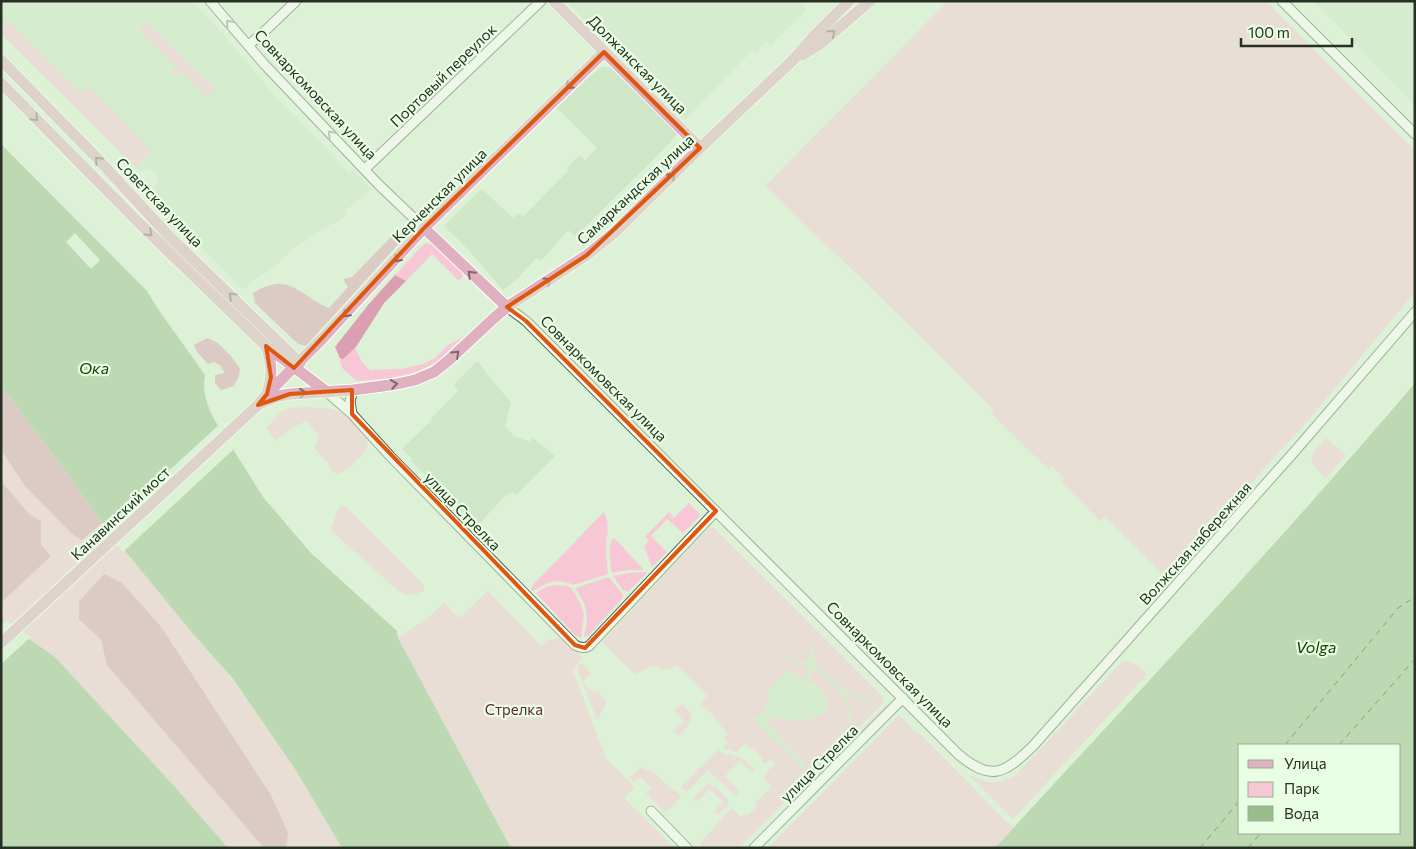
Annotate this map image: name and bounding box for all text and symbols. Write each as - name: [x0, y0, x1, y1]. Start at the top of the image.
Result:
- street label: Должанская улица: [585, 11, 691, 117]
- scale bar: [1241, 15, 1352, 47]
- one-way arrow: [227, 20, 235, 29]
- street label: Портовый переулок: [386, 20, 500, 130]
- text: 100 m: [1248, 23, 1290, 41]
- street label: Совнаркомовская улица: [251, 25, 381, 163]
- one-way arrow: [826, 31, 835, 39]
- one-way arrow: [565, 80, 574, 89]
- one-way arrow: [29, 112, 38, 121]
- street label: Самаркандская улица: [573, 130, 697, 248]
- one-way arrow: [328, 131, 337, 140]
- street label: Керченская улица: [388, 144, 490, 246]
- street label: Советская улица: [113, 154, 207, 250]
- one-way arrow: [95, 156, 104, 165]
- one-way arrow: [666, 173, 675, 182]
- one-way arrow: [144, 227, 153, 236]
- one-way arrow: [393, 253, 402, 262]
- one-way arrow: [468, 271, 477, 280]
- one-way arrow: [542, 277, 551, 287]
- one-way arrow: [229, 293, 238, 302]
- one-way arrow: [343, 309, 352, 318]
- street label: Совнаркомовская улица: [537, 311, 671, 445]
- one-way arrow: [451, 351, 460, 360]
- water label: Ока: [79, 358, 109, 377]
- one-way arrow: [391, 379, 399, 390]
- one-way arrow: [299, 388, 307, 399]
- street label: Канавинский мост: [67, 462, 173, 564]
- street label: улица Стрелка: [421, 468, 505, 554]
- street label: Волжская набережная: [1135, 478, 1255, 608]
- street label: Совнаркомовская улица: [823, 597, 957, 731]
- water label: Volga: [1296, 637, 1336, 656]
- park label: Стрелка: [485, 700, 543, 718]
- street label: улица Стрелка: [777, 721, 861, 805]
- legend: [1238, 744, 1401, 834]
- text: Улица: [1284, 754, 1326, 772]
- text: Парк: [1284, 779, 1320, 797]
- text: Вода: [1284, 804, 1319, 822]

